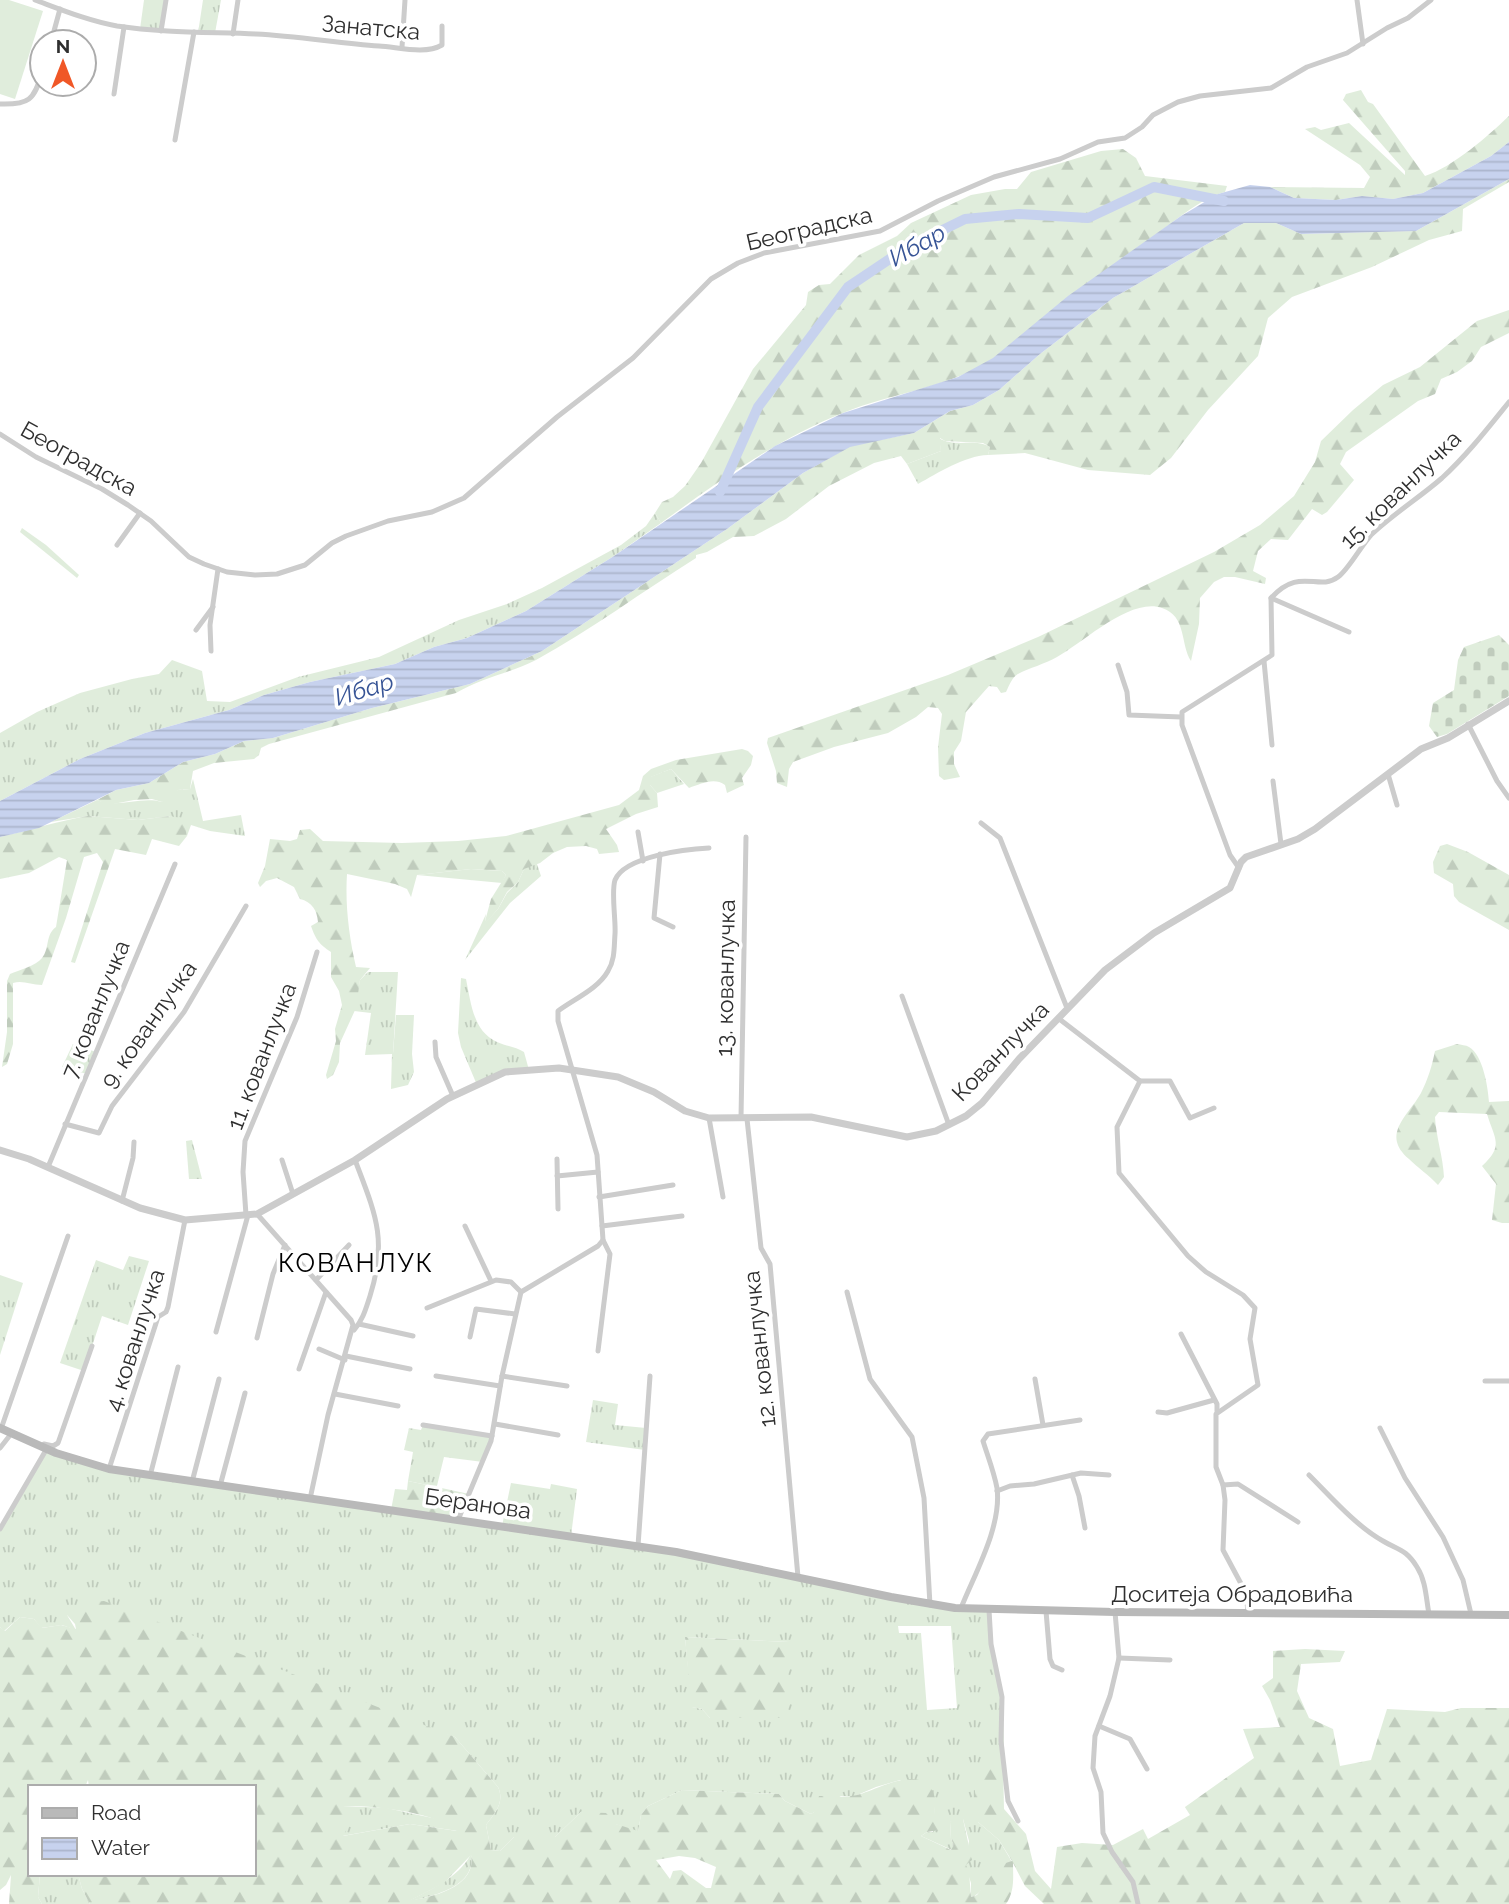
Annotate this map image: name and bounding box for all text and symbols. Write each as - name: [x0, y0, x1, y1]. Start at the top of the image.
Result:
- street label: Занатска: [321, 9, 421, 45]
- north arrow: [28, 28, 98, 98]
- text: N: [56, 35, 70, 57]
- street label: Београдска: [743, 200, 875, 256]
- water label: Ибар: [884, 218, 950, 272]
- street label: Београдска: [16, 415, 142, 501]
- street label: 15. кованлучка: [1334, 425, 1466, 553]
- water label: Ибар: [331, 666, 397, 712]
- street label: 13. кованлучка: [710, 899, 740, 1057]
- street label: 7. кованлучка: [55, 936, 135, 1082]
- street label: 9. кованлучка: [94, 955, 202, 1093]
- street label: 11. кованлучка: [221, 979, 301, 1133]
- street label: Кованлучка: [946, 996, 1054, 1106]
- district label: КОВАНЛУК: [278, 1248, 434, 1278]
- street label: 4. кованлучка: [98, 1265, 170, 1415]
- street label: 12. кованлучка: [737, 1269, 781, 1429]
- street label: Беранова: [423, 1482, 533, 1524]
- street label: Доситеја Обрадовића: [1111, 1580, 1353, 1607]
- legend: [28, 1785, 256, 1876]
- text: Road: [91, 1800, 141, 1825]
- text: Water: [91, 1835, 150, 1860]

